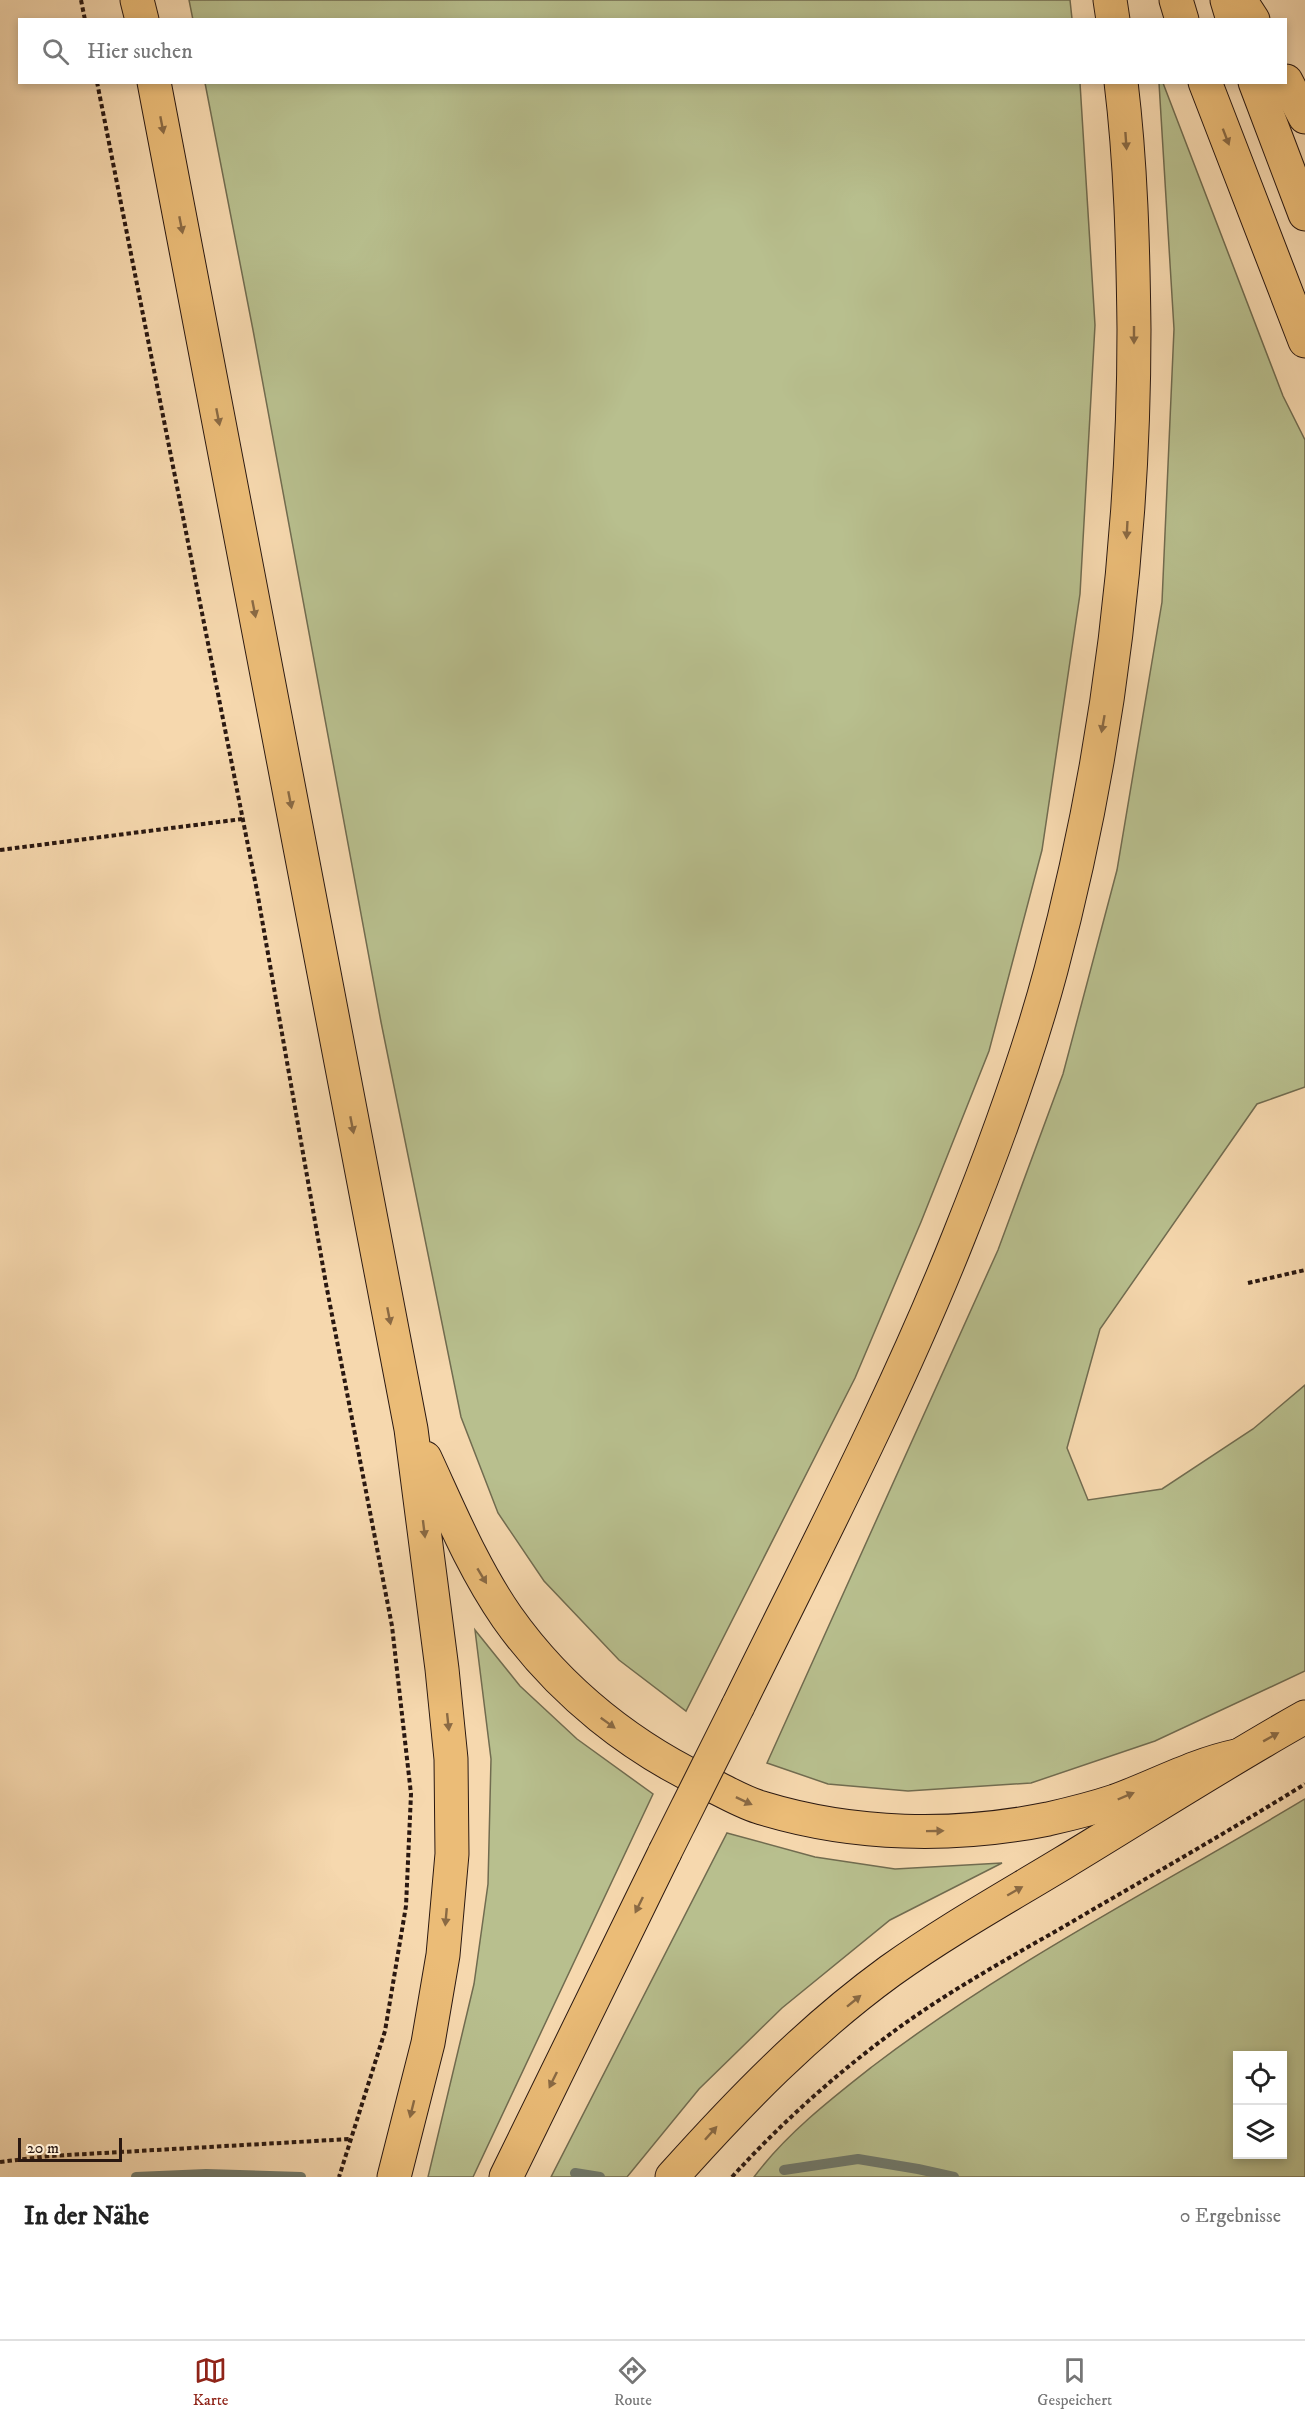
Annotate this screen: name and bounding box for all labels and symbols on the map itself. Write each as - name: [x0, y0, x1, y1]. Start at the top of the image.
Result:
- one-way arrow: [158, 116, 167, 135]
- one-way arrow: [1221, 128, 1231, 146]
- one-way arrow: [1121, 131, 1131, 150]
- one-way arrow: [177, 216, 186, 235]
- one-way arrow: [1129, 326, 1139, 345]
- one-way arrow: [214, 408, 223, 427]
- one-way arrow: [1122, 521, 1131, 540]
- one-way arrow: [250, 599, 259, 618]
- one-way arrow: [1098, 714, 1107, 733]
- one-way arrow: [286, 791, 295, 810]
- one-way arrow: [348, 1116, 357, 1135]
- one-way arrow: [385, 1307, 394, 1326]
- one-way arrow: [419, 1519, 429, 1538]
- one-way arrow: [477, 1568, 488, 1584]
- one-way arrow: [443, 1713, 453, 1732]
- one-way arrow: [600, 1717, 616, 1729]
- one-way arrow: [1263, 1731, 1279, 1742]
- one-way arrow: [1117, 1791, 1135, 1800]
- one-way arrow: [736, 1796, 753, 1805]
- one-way arrow: [926, 1826, 945, 1835]
- one-way arrow: [1007, 1886, 1023, 1897]
- one-way arrow: [634, 1896, 644, 1913]
- one-way arrow: [442, 1908, 451, 1927]
- one-way arrow: [846, 1994, 862, 2007]
- one-way arrow: [549, 2071, 558, 2088]
- one-way arrow: [407, 2099, 417, 2118]
- one-way arrow: [704, 2126, 717, 2141]
- scale bar: [18, 2135, 122, 2162]

